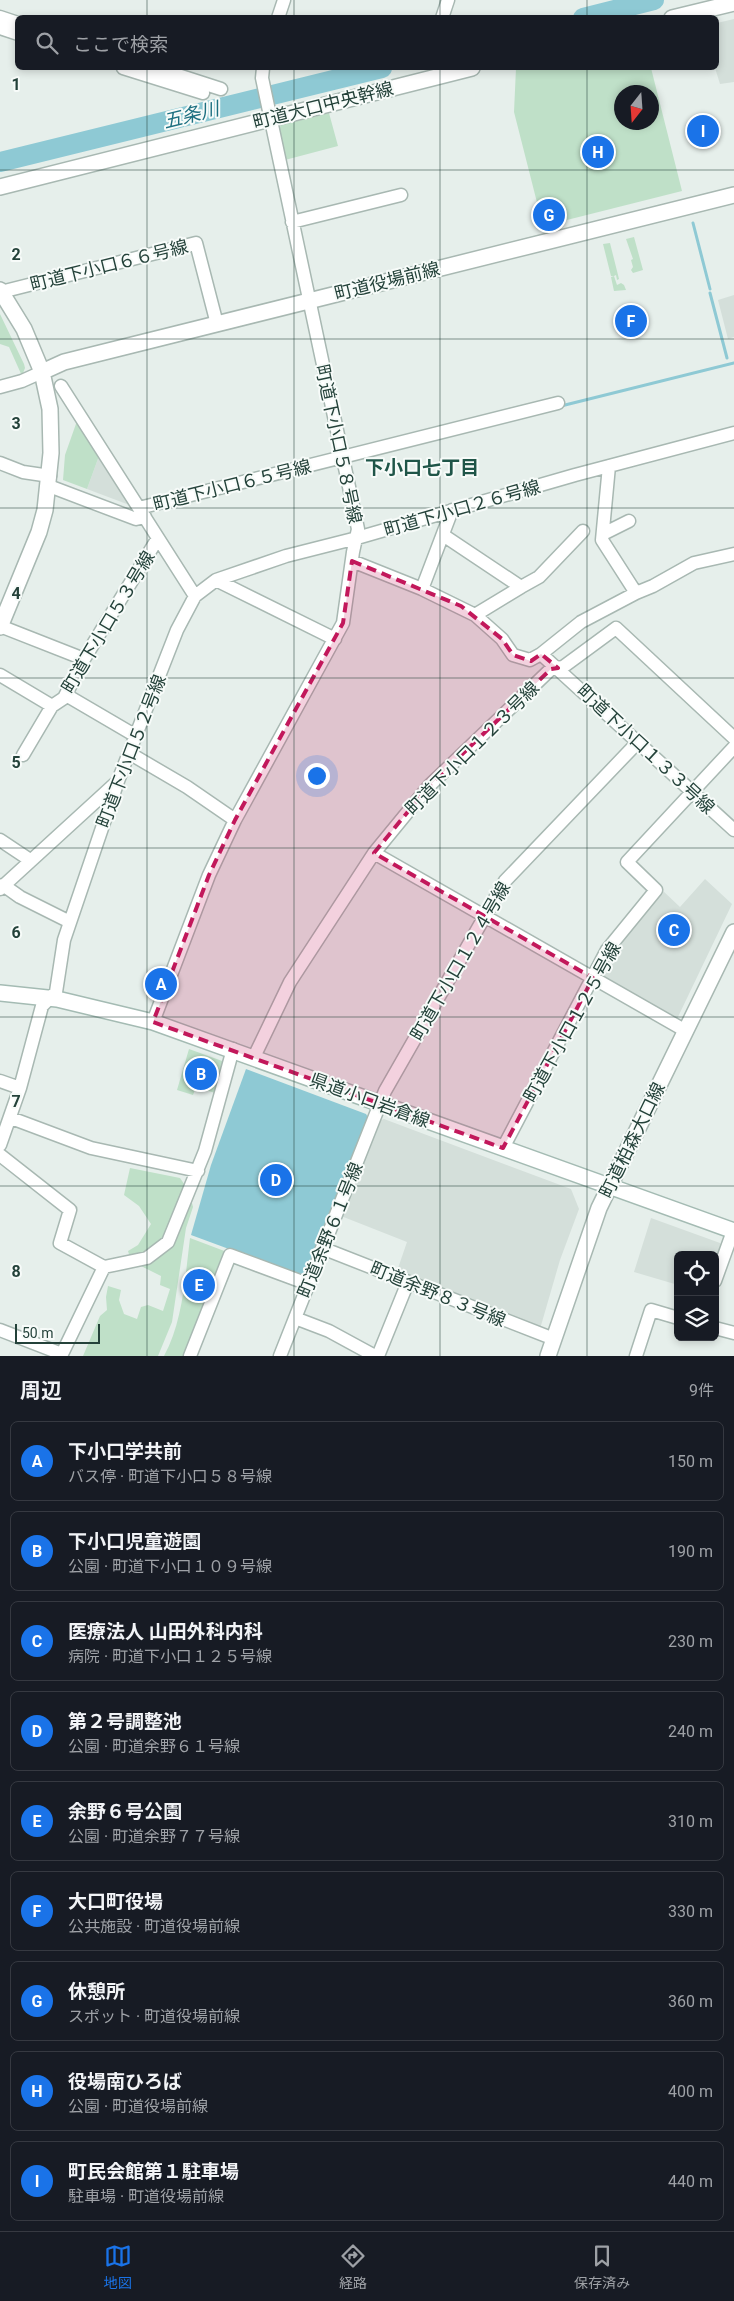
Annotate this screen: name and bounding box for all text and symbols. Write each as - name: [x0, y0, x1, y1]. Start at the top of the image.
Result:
- search box: [15, 15, 719, 70]
- icon: search: [33, 29, 61, 57]
- text: ここで検索: [73, 33, 168, 56]
- text: 1: [11, 75, 21, 94]
- street label: 町道大口中央幹線: [251, 77, 395, 133]
- north arrow: [614, 85, 659, 130]
- water label: 五条川: [161, 96, 223, 133]
- pin: I: [687, 112, 719, 150]
- pin: H: [582, 133, 614, 171]
- pin: G: [533, 196, 565, 234]
- street label: 町道下小口６６号線: [28, 235, 190, 295]
- text: 2: [11, 245, 21, 264]
- street label: 町道役場前線: [332, 258, 442, 304]
- pin: F: [615, 302, 647, 340]
- street label: 町道下小口５８号線: [312, 363, 366, 525]
- text: 3: [11, 414, 21, 433]
- street label: 町道下小口６５号線: [151, 455, 313, 515]
- district label: 下小口七丁目: [365, 456, 479, 479]
- street label: 町道下小口２６号線: [381, 476, 543, 540]
- street label: 町道下小口５３号線: [57, 547, 159, 697]
- text: 4: [11, 584, 21, 603]
- street label: 町道下小口５２号線: [92, 672, 170, 830]
- street label: 町道下小口１２３号線: [401, 677, 543, 819]
- street label: 町道下小口１３３号線: [573, 680, 719, 818]
- text: 5: [11, 753, 21, 772]
- your location: [304, 763, 330, 789]
- street label: 町道下小口１２４号線: [406, 878, 514, 1044]
- pin: C: [658, 911, 690, 949]
- text: 6: [11, 923, 21, 942]
- street label: 町道下小口１２５号線: [519, 938, 625, 1106]
- pin: A: [145, 965, 177, 1003]
- pin: B: [185, 1055, 217, 1093]
- street label: 県道小口岩倉線: [307, 1069, 433, 1131]
- street label: 町道柏森大口線: [595, 1079, 669, 1201]
- text: 7: [11, 1092, 21, 1111]
- street label: 町道余野６１号線: [293, 1159, 367, 1301]
- pin: D: [260, 1161, 292, 1199]
- map controls: [674, 1251, 719, 1341]
- button: locate: [674, 1251, 719, 1296]
- street label: 町道余野８３号線: [367, 1257, 509, 1331]
- text: 8: [11, 1262, 21, 1281]
- pin: E: [183, 1266, 215, 1304]
- button: layers: [674, 1296, 719, 1341]
- scale bar: [15, 1321, 100, 1344]
- text: 50 m: [22, 1325, 54, 1341]
- text: 周辺: [20, 1379, 62, 1403]
- text: 9件: [689, 1381, 714, 1400]
- text: 下小口学共前: [68, 1440, 182, 1463]
- text: A: [32, 1452, 42, 1471]
- text: 150 m: [668, 1452, 713, 1471]
- text: バス停 · 町道下小口５８号線: [68, 1467, 272, 1486]
- text: 下小口児童遊園: [68, 1530, 201, 1553]
- text: B: [32, 1542, 42, 1561]
- text: 190 m: [668, 1542, 713, 1561]
- text: 公園 · 町道下小口１０９号線: [68, 1557, 272, 1576]
- text: 医療法人 山田外科内科: [68, 1620, 263, 1643]
- text: C: [32, 1632, 42, 1651]
- text: 230 m: [668, 1632, 713, 1651]
- text: 病院 · 町道下小口１２５号線: [68, 1647, 272, 1666]
- text: 第２号調整池: [68, 1710, 182, 1733]
- text: D: [32, 1722, 42, 1741]
- text: 240 m: [668, 1722, 713, 1741]
- text: 公園 · 町道余野６１号線: [68, 1737, 240, 1756]
- text: 余野６号公園: [68, 1800, 182, 1823]
- text: E: [33, 1812, 42, 1831]
- text: 310 m: [668, 1812, 713, 1831]
- text: 公園 · 町道余野７７号線: [68, 1827, 240, 1846]
- text: 大口町役場: [68, 1890, 163, 1913]
- text: F: [33, 1902, 41, 1921]
- text: 330 m: [668, 1902, 713, 1921]
- text: 公共施設 · 町道役場前線: [68, 1917, 240, 1936]
- text: 休憩所: [68, 1980, 125, 2003]
- text: G: [32, 1992, 42, 2011]
- text: 360 m: [668, 1992, 713, 2011]
- text: スポット · 町道役場前線: [68, 2007, 240, 2026]
- text: 役場南ひろば: [68, 2070, 182, 2093]
- text: H: [31, 2082, 43, 2101]
- text: 400 m: [668, 2082, 713, 2101]
- text: 公園 · 町道役場前線: [68, 2097, 208, 2116]
- text: 町民会館第１駐車場: [68, 2160, 239, 2183]
- text: I: [35, 2172, 39, 2191]
- text: 440 m: [668, 2172, 713, 2191]
- text: 駐車場 · 町道役場前線: [68, 2187, 224, 2206]
- tab: 地図: [104, 2242, 132, 2292]
- tab: 経路: [339, 2242, 367, 2292]
- tab: 保存済み: [574, 2242, 630, 2292]

